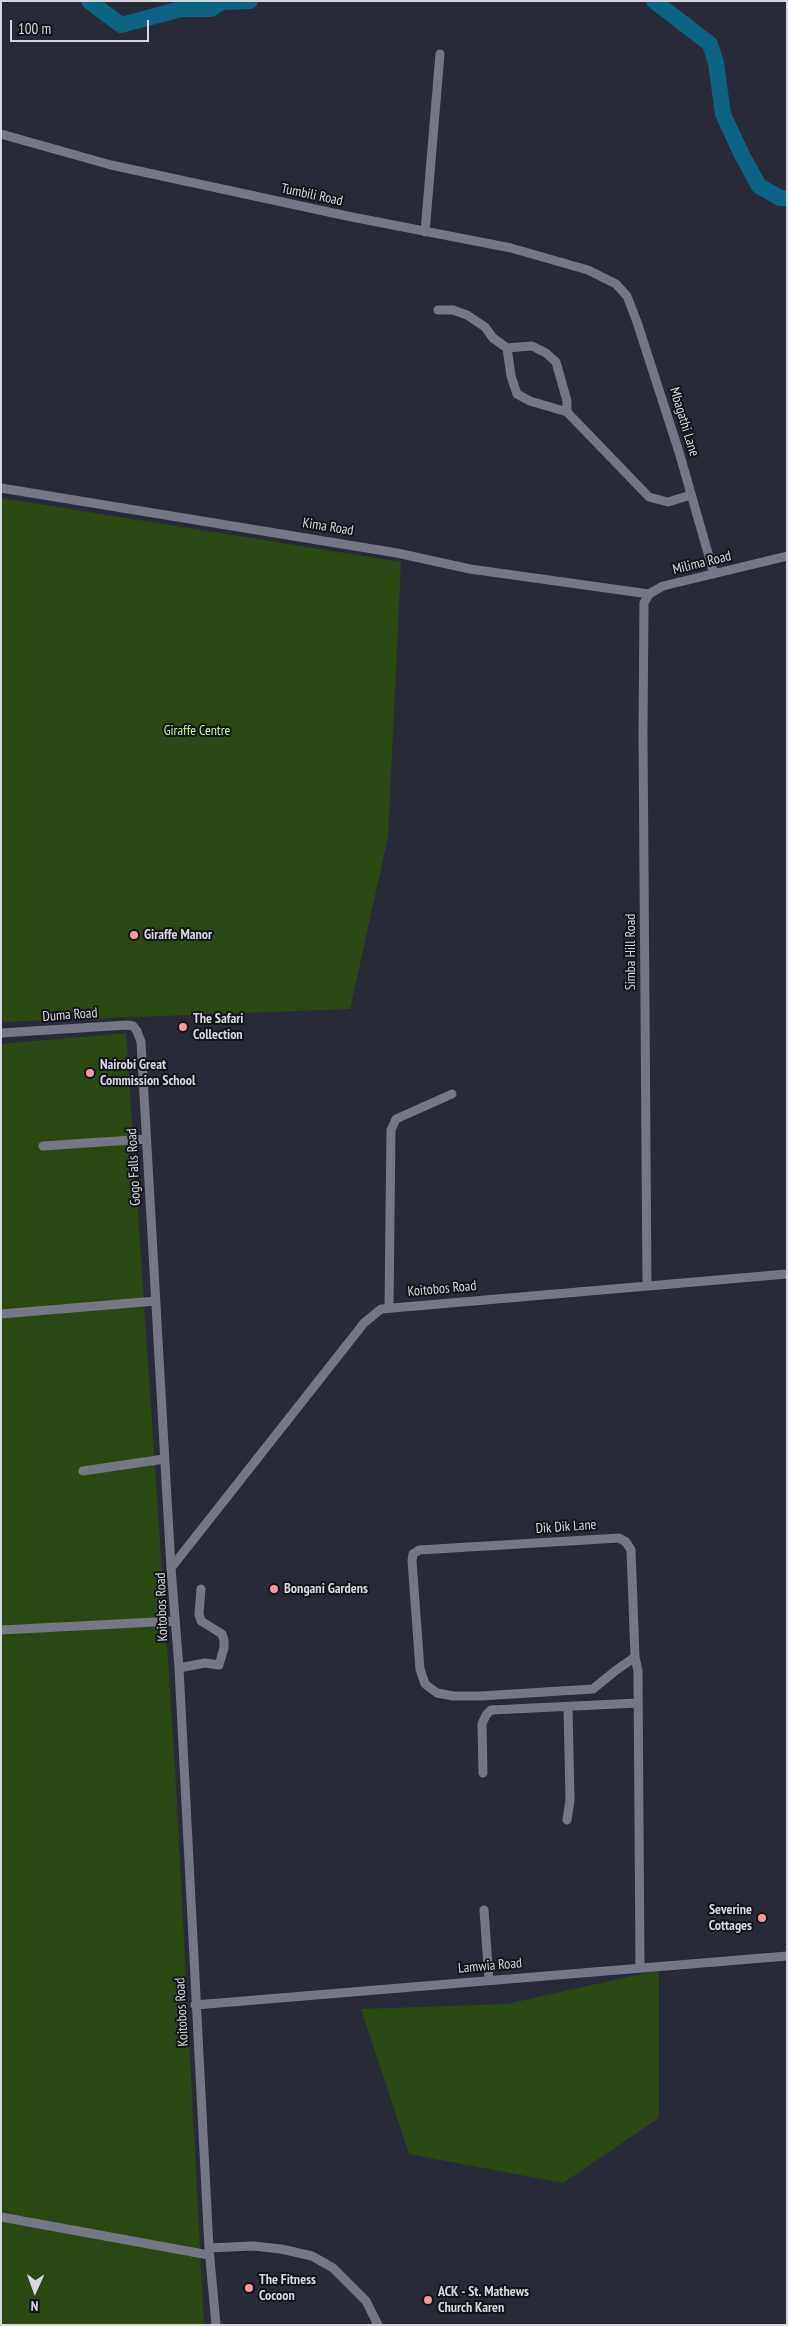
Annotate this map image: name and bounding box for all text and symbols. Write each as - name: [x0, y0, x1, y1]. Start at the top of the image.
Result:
- scale bar: [12, 10, 151, 42]
- text: 100 m: [18, 19, 51, 38]
- street label: Tumbili Road: [280, 180, 344, 210]
- street label: Mbagathi Lane: [666, 385, 702, 459]
- street label: Kima Road: [301, 515, 355, 539]
- street label: Milima Road: [671, 548, 733, 578]
- park label: Giraffe Centre: [164, 723, 230, 739]
- street label: Simba Hill Road: [623, 914, 639, 990]
- place label: Giraffe Manor: [144, 927, 212, 943]
- marker: Giraffe Manor: [128, 929, 140, 941]
- street label: Duma Road: [42, 1005, 98, 1025]
- place label: The Safari Collection: [193, 1011, 243, 1044]
- marker: The Safari Collection: [177, 1021, 189, 1033]
- place label: Nairobi Great Commission School: [100, 1057, 195, 1090]
- marker: Nairobi Great Commission School: [84, 1067, 96, 1079]
- street label: Gogo Falls Road: [124, 1128, 144, 1206]
- street label: Koitobos Road: [407, 1278, 477, 1300]
- street label: Dik Dik Lane: [535, 1517, 597, 1537]
- street label: Koitobos Road: [152, 1572, 172, 1642]
- place label: Bongani Gardens: [284, 1581, 368, 1597]
- marker: Bongani Gardens: [268, 1583, 280, 1595]
- place label: Severine Cottages: [709, 1902, 752, 1934]
- marker: Severine Cottages: [756, 1912, 768, 1924]
- street label: Lamwia Road: [457, 1955, 523, 1977]
- street label: Koitobos Road: [172, 1977, 192, 2047]
- north arrow: [10, 2266, 60, 2316]
- place label: The Fitness Cocoon: [259, 2272, 316, 2304]
- marker: The Fitness Cocoon: [243, 2282, 255, 2294]
- place label: ACK - St. Mathews Church Karen: [438, 2284, 529, 2316]
- marker: ACK - St. Mathews Church Karen: [422, 2294, 434, 2306]
- text: N: [30, 2297, 39, 2315]

